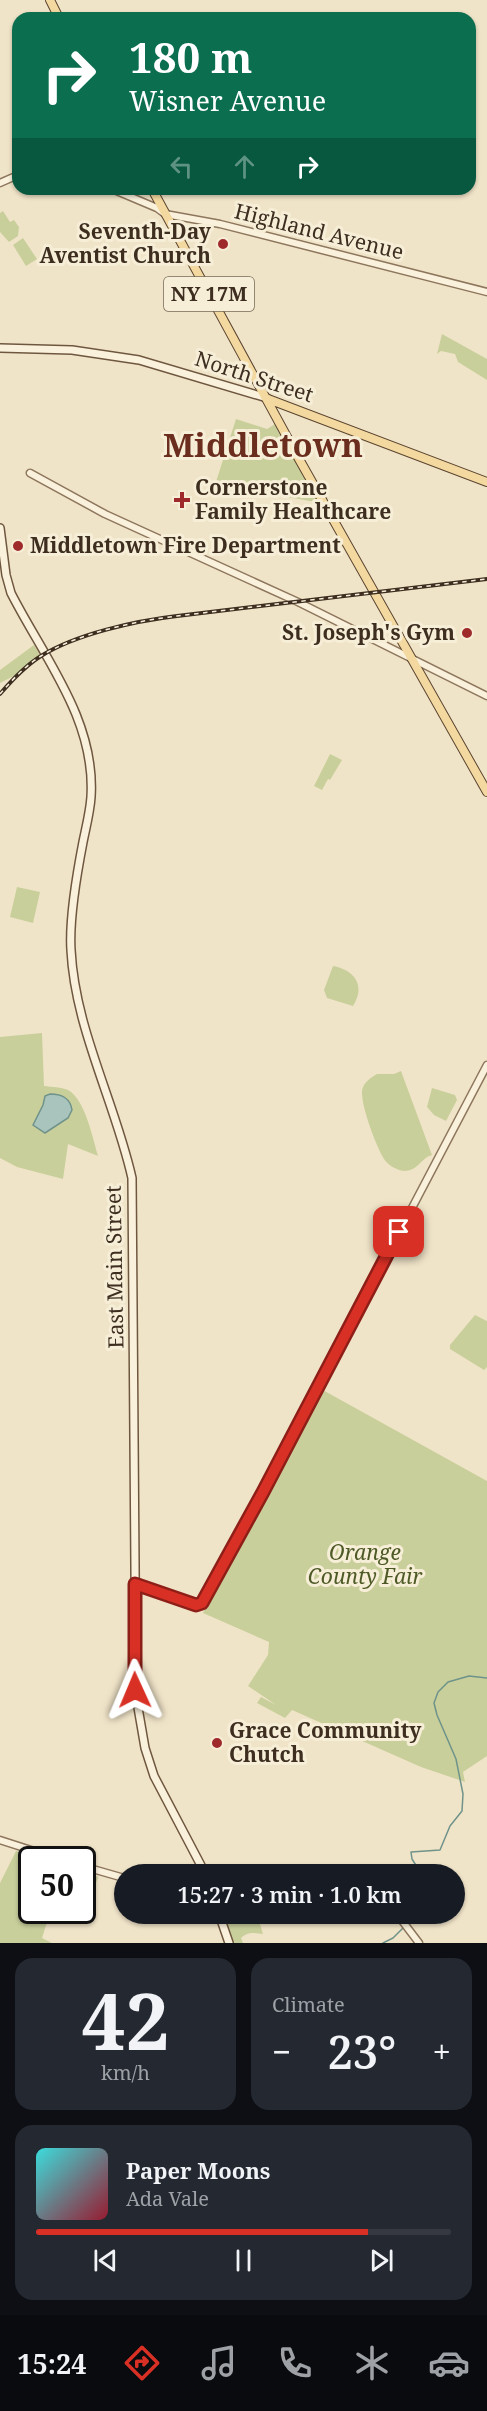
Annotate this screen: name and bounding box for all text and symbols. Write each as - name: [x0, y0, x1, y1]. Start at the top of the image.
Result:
- text: 180 m: [129, 28, 253, 85]
- icon: right: [30, 36, 108, 114]
- text: Wisner Avenue: [129, 82, 326, 119]
- icon: left: [165, 150, 198, 183]
- icon: ahead: [228, 150, 261, 183]
- icon: right: [291, 150, 324, 183]
- street label: Highland Avenue: [232, 196, 407, 266]
- place label: Seventh-Day Aventist Church: [40, 217, 212, 269]
- marker: Seventh-Day Aventist Church: [216, 237, 230, 251]
- road number: NY 17M: [164, 277, 254, 311]
- street label: North Street: [192, 344, 317, 408]
- district label: Middletown: [163, 422, 363, 467]
- place label: Cornerstone Family Healthcare: [195, 473, 391, 525]
- marker: Cornerstone Family Healthcare: [173, 491, 191, 509]
- place label: Middletown Fire Department: [30, 531, 341, 559]
- marker: Middletown Fire Department: [11, 539, 25, 553]
- place label: St. Joseph's Gym: [282, 618, 455, 646]
- marker: St. Joseph's Gym: [460, 626, 474, 640]
- street label: East Main Street: [99, 1185, 129, 1349]
- pin: [373, 1206, 424, 1257]
- icon: arrive: [382, 1215, 415, 1248]
- park label: Orange County Fair: [308, 1538, 422, 1590]
- position arrow: [103, 1658, 167, 1722]
- place label: Grace Community Chutch: [229, 1716, 422, 1768]
- marker: Grace Community Chutch: [210, 1736, 224, 1750]
- speed limit sign: 50: [18, 1846, 96, 1924]
- text: 15:27 · 3 min · 1.0 km: [177, 1879, 402, 1909]
- text: 42: [81, 1967, 170, 2073]
- text: Climate: [272, 1991, 345, 2018]
- text: 23°: [327, 2021, 396, 2082]
- text: −: [272, 2029, 291, 2074]
- text: +: [433, 2029, 451, 2074]
- text: km/h: [101, 2059, 150, 2086]
- text: Paper Moons: [126, 2155, 270, 2185]
- text: Ada Vale: [126, 2185, 209, 2212]
- icon: previous: [89, 2244, 122, 2277]
- icon: pause: [227, 2244, 260, 2277]
- icon: next: [365, 2244, 398, 2277]
- icon: directions: [121, 2342, 163, 2384]
- icon: music: [198, 2342, 240, 2384]
- icon: phone: [274, 2342, 316, 2384]
- icon: climate: [351, 2342, 393, 2384]
- icon: car: [428, 2342, 470, 2384]
- text: 15:24: [17, 2345, 87, 2382]

